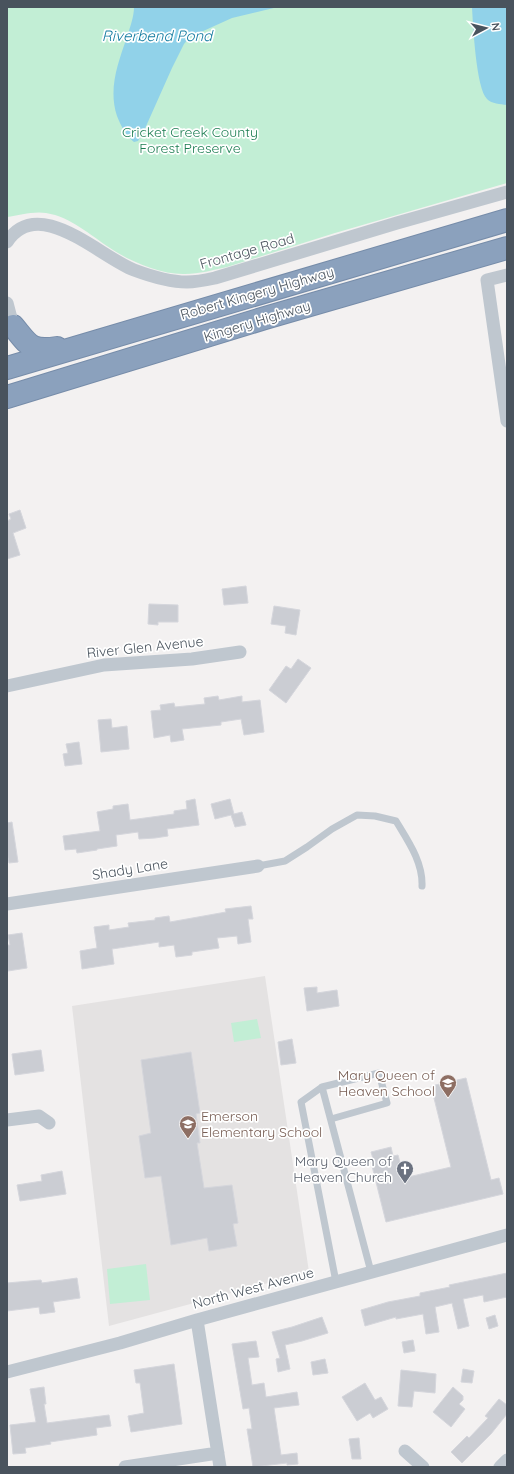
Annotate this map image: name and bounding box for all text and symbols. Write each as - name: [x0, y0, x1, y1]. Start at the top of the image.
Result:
- north arrow: [466, 8, 506, 48]
- text: N: [488, 22, 503, 32]
- water label: Riverbend Pond: [102, 26, 214, 45]
- park label: Cricket Creek County Forest Preserve: [122, 123, 258, 157]
- street label: Frontage Road: [198, 229, 296, 273]
- street label: Robert Kingery Highway: [178, 263, 336, 323]
- street label: Kingery Highway: [202, 297, 312, 345]
- street label: River Glen Avenue: [86, 632, 204, 662]
- street label: Shady Lane: [91, 854, 169, 884]
- place label: Mary Queen of Heaven School: [338, 1066, 435, 1100]
- school or university icon: Mary Queen of Heaven School: [438, 1073, 458, 1098]
- place label: Emerson Elementary School: [201, 1107, 322, 1141]
- school or university icon: Emerson Elementary School: [178, 1114, 198, 1139]
- place label: Mary Queen of Heaven Church: [293, 1152, 392, 1186]
- church icon: Mary Queen of Heaven Church: [395, 1159, 415, 1184]
- street label: North West Avenue: [190, 1263, 316, 1313]

